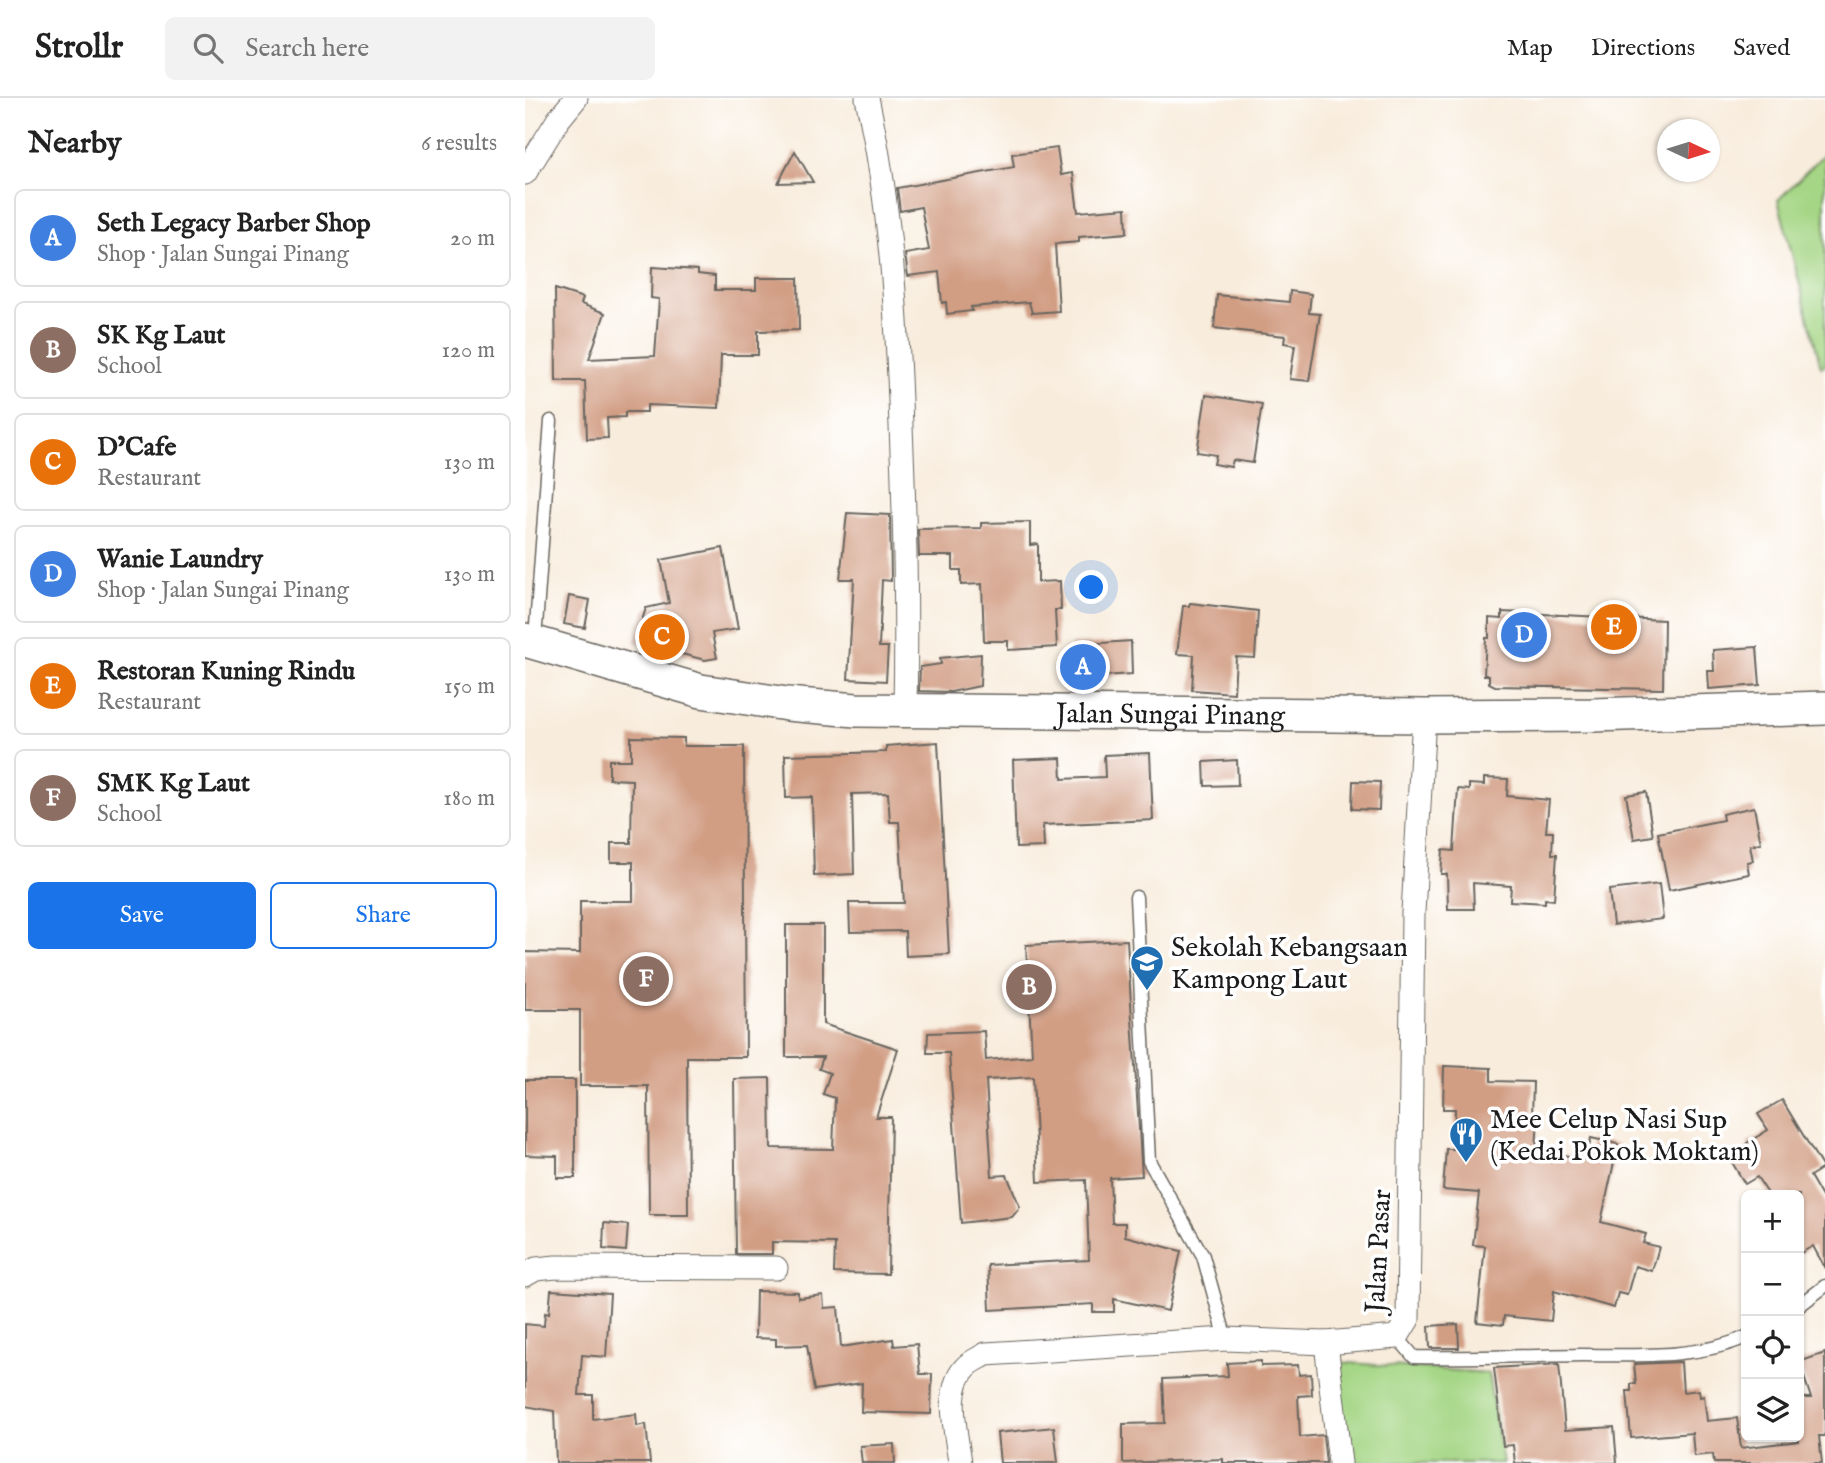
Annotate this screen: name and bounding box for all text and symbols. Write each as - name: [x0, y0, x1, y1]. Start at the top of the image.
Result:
- search box: [165, 17, 655, 80]
- text: Strollr: [35, 27, 123, 69]
- icon: search: [189, 29, 227, 67]
- text: Search here: [245, 32, 369, 65]
- text: Map: [1507, 33, 1553, 64]
- text: Directions: [1591, 33, 1695, 64]
- text: Saved: [1733, 33, 1790, 64]
- north arrow: [1657, 119, 1720, 182]
- text: Nearby: [28, 125, 121, 163]
- text: 6 results: [421, 129, 497, 158]
- text: Seth Legacy Barber Shop: [97, 207, 371, 240]
- text: A: [45, 224, 61, 253]
- text: 20 m: [450, 224, 495, 253]
- text: Shop · Jalan Sungai Pinang: [97, 240, 349, 269]
- text: SK Kg Laut: [97, 319, 226, 352]
- text: B: [45, 336, 61, 365]
- text: 120 m: [442, 336, 495, 365]
- text: School: [97, 352, 162, 381]
- text: D’Cafe: [97, 431, 176, 464]
- text: C: [45, 448, 61, 477]
- text: 130 m: [444, 448, 495, 477]
- text: Restaurant: [97, 464, 201, 493]
- text: Wanie Laundry: [97, 543, 263, 576]
- text: D: [44, 560, 62, 589]
- text: 130 m: [444, 560, 495, 589]
- your location: [1074, 570, 1108, 604]
- text: Shop · Jalan Sungai Pinang: [97, 576, 349, 605]
- pin: E: [1591, 601, 1637, 653]
- pin: D: [1501, 609, 1547, 661]
- pin: C: [639, 611, 685, 663]
- pin: A: [1060, 641, 1106, 693]
- text: Restoran Kuning Rindu: [97, 655, 355, 688]
- text: E: [45, 672, 61, 701]
- text: 150 m: [444, 672, 495, 701]
- text: Restaurant: [97, 688, 201, 717]
- street label: Jalan Sungai Pinang: [1053, 697, 1286, 735]
- text: SMK Kg Laut: [97, 767, 250, 800]
- text: F: [46, 784, 60, 813]
- text: 180 m: [443, 784, 495, 813]
- text: School: [97, 800, 162, 829]
- button: Save: [28, 882, 256, 949]
- button: Share: [270, 882, 497, 949]
- place label: Sekolah Kebangsaan Kampong Laut: [1171, 931, 1408, 998]
- school or university icon: Sekolah Kebangsaan Kampong Laut: [1128, 943, 1166, 992]
- pin: F: [623, 953, 669, 1005]
- pin: B: [1006, 961, 1052, 1013]
- place label: Mee Celup Nasi Sup (Kedai Pokok Moktam): [1490, 1103, 1759, 1170]
- restaurant icon: Mee Celup Nasi Sup (Kedai Pokok Moktam): [1447, 1115, 1485, 1164]
- street label: Jalan Pasar: [1359, 1188, 1400, 1317]
- map controls: [1741, 1190, 1804, 1442]
- button: +: [1741, 1190, 1804, 1253]
- button: −: [1741, 1253, 1804, 1316]
- button: locate: [1741, 1316, 1804, 1379]
- button: layers: [1741, 1379, 1804, 1442]

